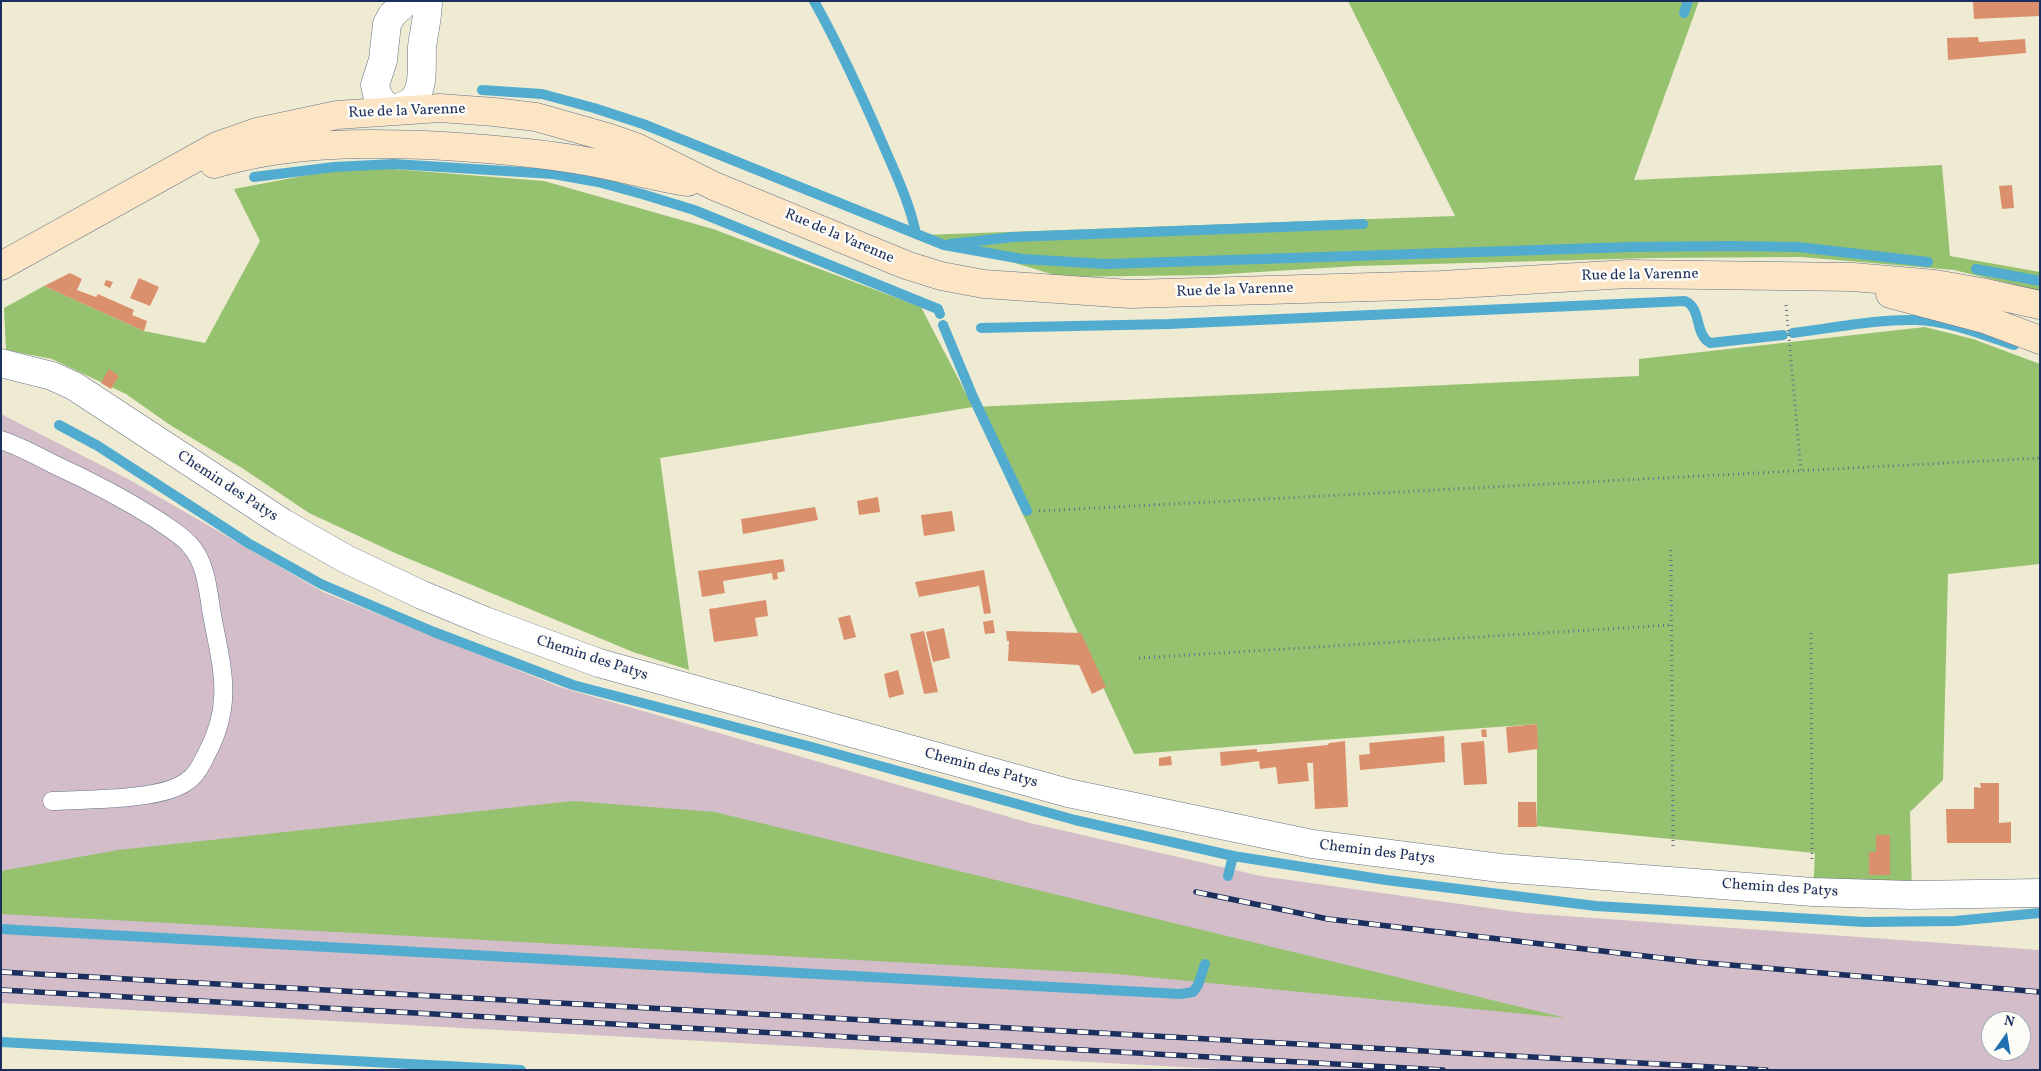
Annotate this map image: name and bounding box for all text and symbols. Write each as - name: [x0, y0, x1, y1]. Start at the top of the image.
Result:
- street label: Rue de la Varenne: [348, 101, 466, 123]
- street label: Rue de la Varenne: [782, 206, 896, 268]
- street label: Rue de la Varenne: [1581, 266, 1699, 286]
- street label: Rue de la Varenne: [1176, 280, 1294, 302]
- street label: Chemin des Patys: [173, 448, 281, 526]
- street label: Chemin des Patys: [534, 632, 650, 686]
- street label: Chemin des Patys: [922, 745, 1040, 793]
- street label: Chemin des Patys: [1318, 837, 1436, 869]
- street label: Chemin des Patys: [1721, 876, 1839, 902]
- north arrow: [1981, 1011, 2031, 1061]
- text: N: [2002, 1011, 2016, 1032]

